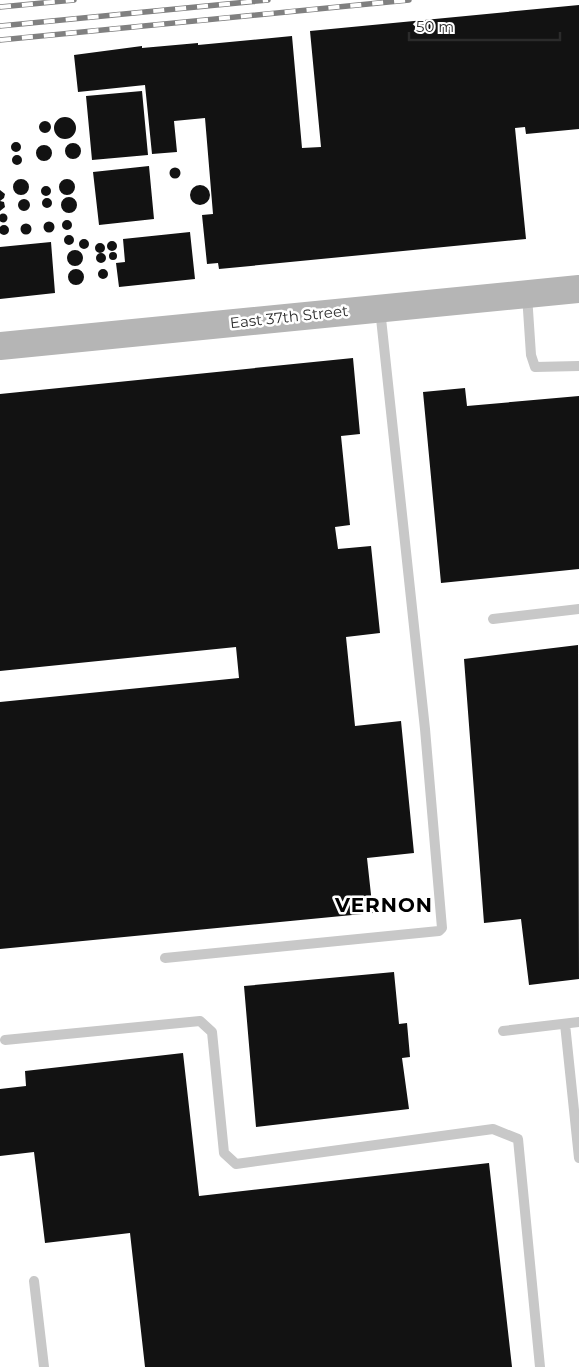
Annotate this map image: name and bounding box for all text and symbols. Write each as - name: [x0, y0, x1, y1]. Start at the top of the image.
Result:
- scale bar: [409, 10, 560, 42]
- text: 50 m: [416, 17, 454, 36]
- street label: East 37th Street: [229, 301, 349, 332]
- district label: VERNON: [334, 893, 433, 917]

